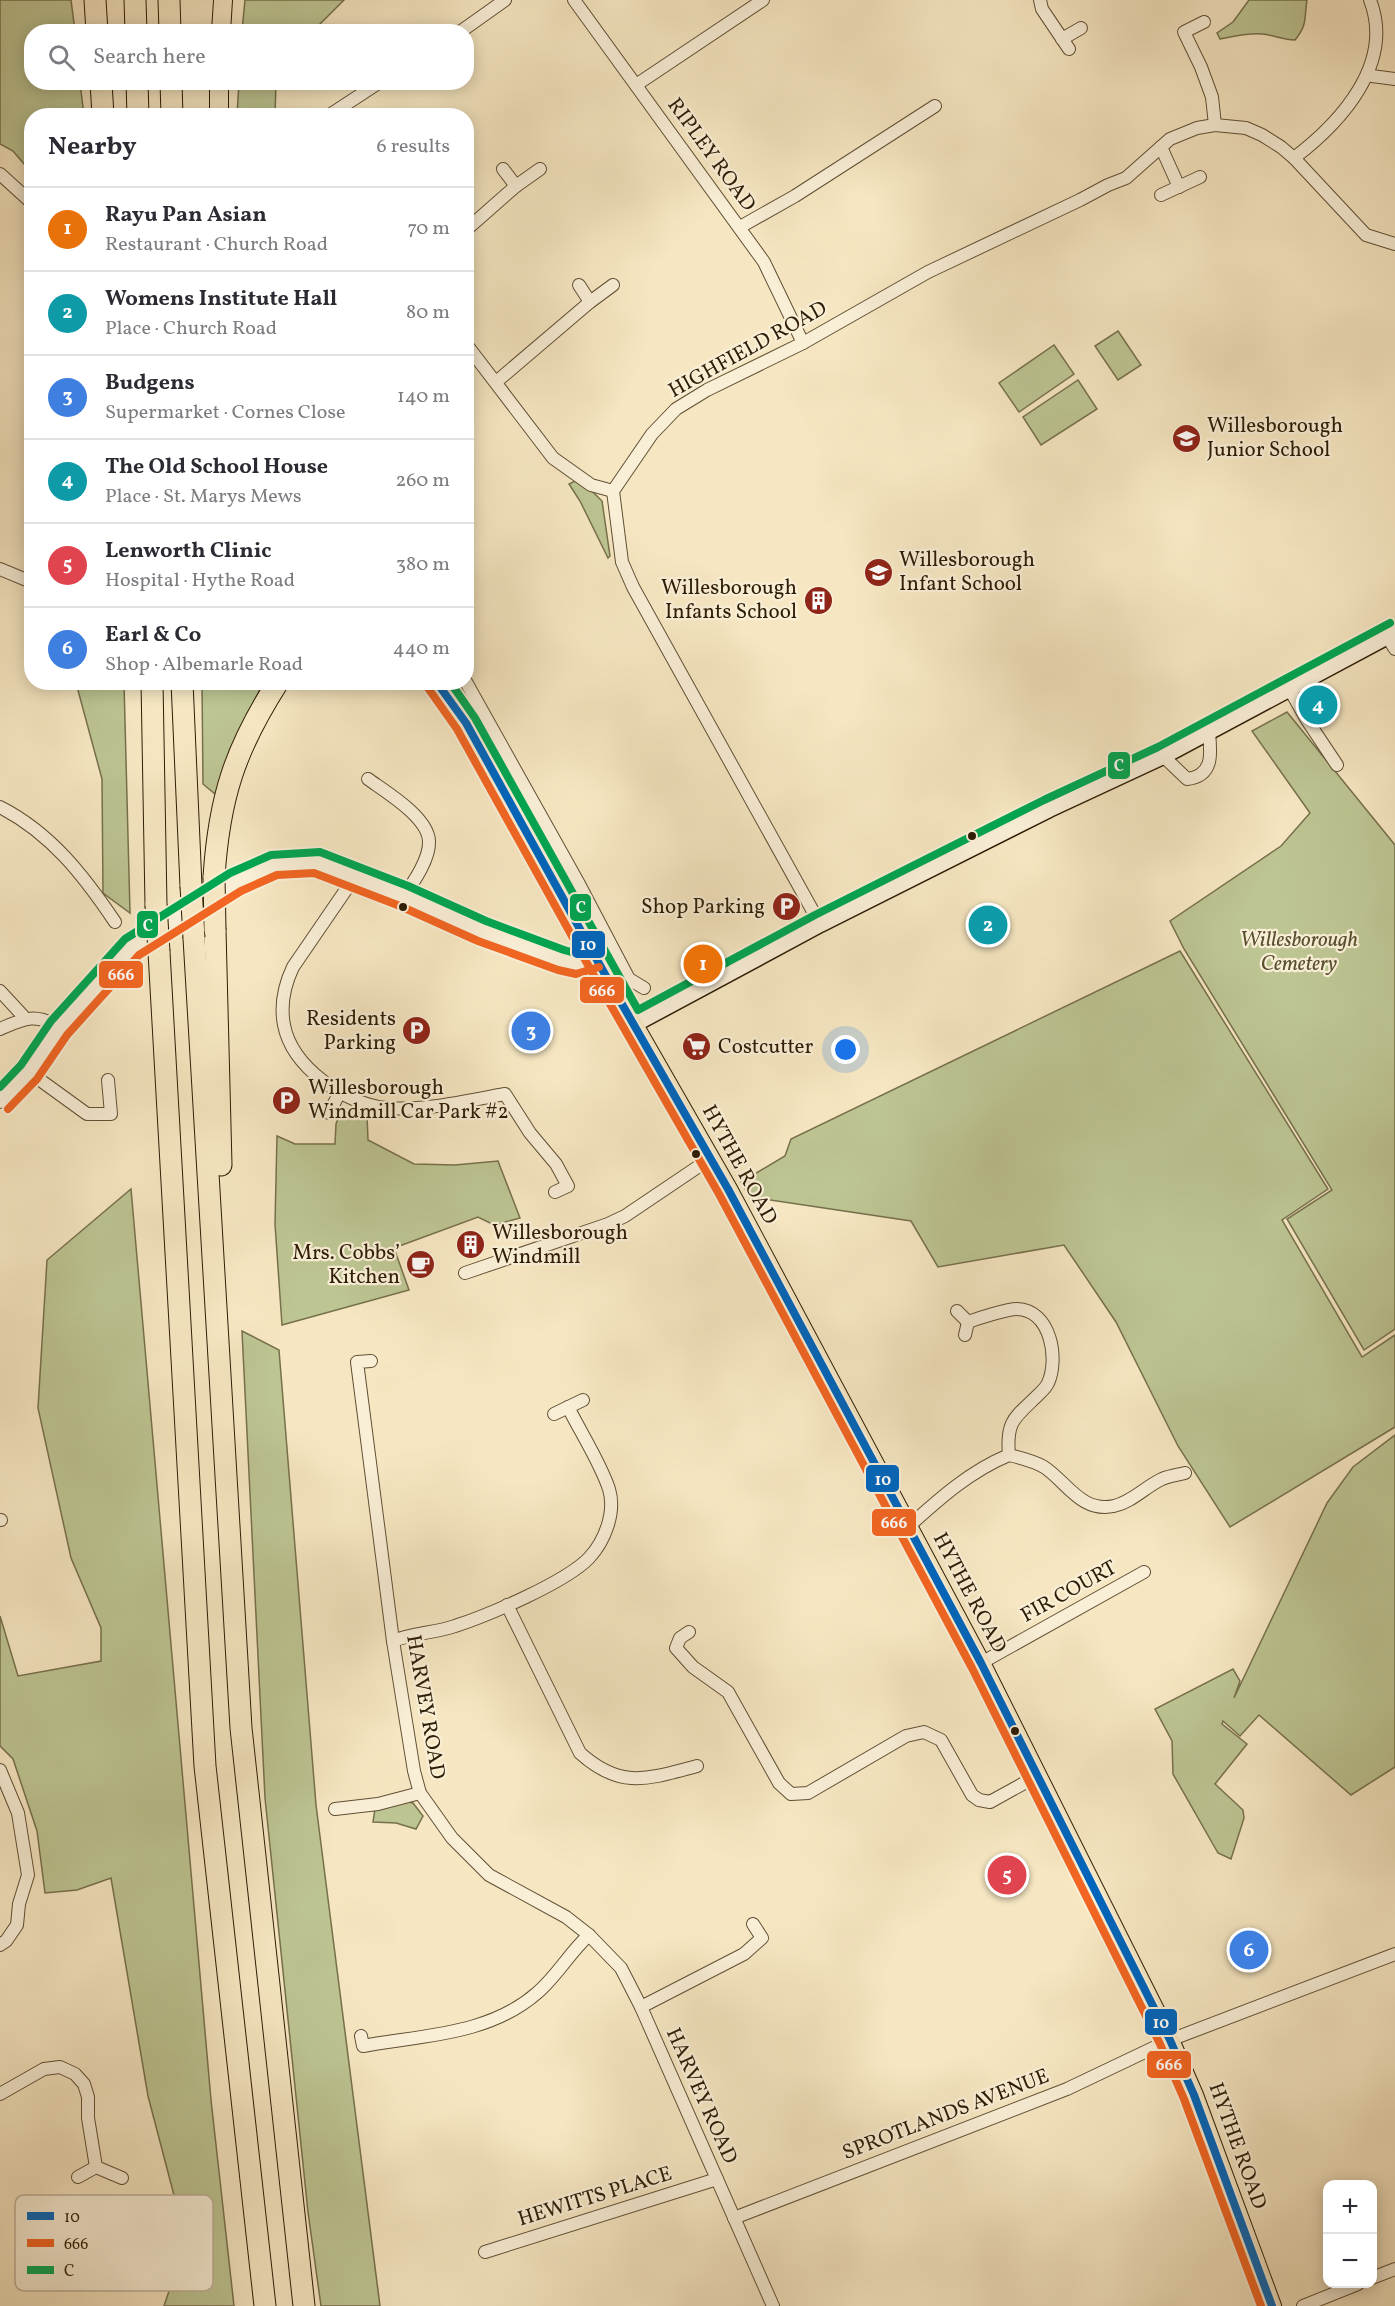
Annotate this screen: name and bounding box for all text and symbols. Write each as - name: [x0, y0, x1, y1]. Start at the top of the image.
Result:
- search box: [24, 24, 474, 90]
- icon: search: [45, 41, 78, 74]
- text: Search here: [93, 42, 206, 73]
- street label: RIPLEY ROAD: [660, 92, 762, 218]
- text: Nearby: [48, 129, 137, 165]
- text: 6 results: [377, 133, 450, 161]
- text: Rayu Pan Asian: [105, 200, 267, 231]
- text: 1: [63, 215, 72, 243]
- text: 70 m: [407, 215, 450, 243]
- text: Restaurant · Church Road: [105, 231, 328, 259]
- text: Womens Institute Hall: [105, 284, 337, 315]
- street label: HIGHFIELD ROAD: [664, 294, 832, 406]
- text: 2: [62, 299, 73, 327]
- text: 80 m: [406, 299, 450, 327]
- text: Place · Church Road: [105, 315, 277, 343]
- text: Budgens: [105, 368, 195, 399]
- text: 3: [62, 383, 73, 411]
- text: 140 m: [397, 383, 450, 411]
- text: Supermarket · Cornes Close: [105, 399, 345, 427]
- place label: Willesborough Junior School: [1207, 412, 1343, 465]
- school or university icon: Willesborough Junior School: [1170, 422, 1202, 454]
- text: The Old School House: [105, 452, 328, 483]
- text: 4: [61, 467, 74, 495]
- text: 260 m: [395, 467, 450, 495]
- text: Place · St. Marys Mews: [105, 483, 302, 511]
- text: Lenworth Clinic: [105, 536, 271, 567]
- place label: Willesborough Infant School: [899, 546, 1035, 599]
- text: 5: [63, 551, 72, 579]
- text: 380 m: [396, 551, 450, 579]
- school or university icon: Willesborough Infant School: [862, 556, 894, 588]
- text: Hospital · Hythe Road: [105, 567, 295, 595]
- place label: Willesborough Infants School: [661, 574, 797, 627]
- building icon: Willesborough Infants School: [802, 584, 834, 616]
- text: Earl & Co: [105, 620, 201, 651]
- text: 6: [62, 635, 73, 663]
- text: 440 m: [393, 635, 450, 663]
- text: Shop · Albemarle Road: [105, 651, 303, 679]
- pin: 4: [1298, 682, 1338, 728]
- line badge: C: [1107, 751, 1131, 780]
- text: C: [1114, 756, 1124, 778]
- unlabelled marker: [966, 830, 978, 842]
- parking icon: Shop Parking: [770, 891, 802, 923]
- line badge: C: [569, 893, 592, 922]
- place label: Shop Parking: [641, 893, 765, 922]
- text: C: [576, 898, 586, 920]
- unlabelled marker: [397, 901, 409, 913]
- pin: 2: [968, 902, 1008, 948]
- line badge: C: [136, 910, 159, 939]
- text: C: [143, 916, 153, 938]
- park label: Willesborough Cemetery: [1240, 926, 1358, 979]
- line badge: 10: [571, 930, 606, 959]
- text: 10: [580, 935, 596, 957]
- pin: 1: [684, 942, 722, 986]
- line badge: 666: [98, 960, 144, 989]
- text: 666: [108, 965, 134, 987]
- line badge: 666: [579, 976, 625, 1004]
- text: 666: [589, 981, 615, 1003]
- place label: Residents Parking: [306, 1005, 396, 1058]
- pin: 3: [512, 1008, 550, 1054]
- parking icon: Residents Parking: [401, 1015, 433, 1047]
- supermarket icon: Costcutter: [681, 1031, 713, 1063]
- place label: Costcutter: [718, 1033, 814, 1062]
- your location: [831, 1035, 860, 1064]
- place label: Willesborough Windmill Car Park #2: [308, 1074, 509, 1127]
- parking icon: Willesborough Windmill Car Park #2: [271, 1084, 303, 1116]
- street label: HYTHE ROAD: [694, 1100, 784, 1230]
- unlabelled marker: [690, 1148, 702, 1160]
- place label: Willesborough Windmill: [492, 1219, 628, 1272]
- building icon: Willesborough Windmill: [455, 1229, 487, 1261]
- place label: Mrs. Cobbs’ Kitchen: [292, 1239, 400, 1292]
- cafe icon: Mrs. Cobbs’ Kitchen: [405, 1249, 437, 1281]
- line badge: 10: [865, 1464, 900, 1493]
- text: 10: [875, 1470, 891, 1492]
- line badge: 666: [871, 1508, 917, 1537]
- text: 666: [881, 1513, 907, 1535]
- street label: HYTHE ROAD: [925, 1528, 1013, 1658]
- street label: FIR COURT: [1016, 1554, 1122, 1630]
- street label: HARVEY ROAD: [398, 1632, 452, 1782]
- unlabelled marker: [1009, 1725, 1021, 1737]
- pin: 5: [988, 1852, 1026, 1898]
- pin: 6: [1230, 1928, 1268, 1972]
- line badge: 10: [1144, 2008, 1178, 2036]
- text: 10: [1153, 2013, 1169, 2035]
- street label: HARVEY ROAD: [658, 2023, 744, 2169]
- line badge: 666: [1146, 2050, 1192, 2079]
- text: 666: [1156, 2055, 1182, 2077]
- street label: SPROTLANDS AVENUE: [838, 2062, 1054, 2168]
- street label: HYTHE ROAD: [1201, 2079, 1273, 2213]
- street label: HEWITTS PLACE: [514, 2160, 676, 2234]
- map controls: [1323, 2180, 1377, 2288]
- button: +: [1323, 2180, 1377, 2234]
- legend: [15, 2195, 213, 2291]
- text: 10: [64, 2207, 80, 2229]
- text: 666: [64, 2234, 88, 2256]
- button: −: [1323, 2234, 1377, 2288]
- text: C: [64, 2261, 74, 2283]

